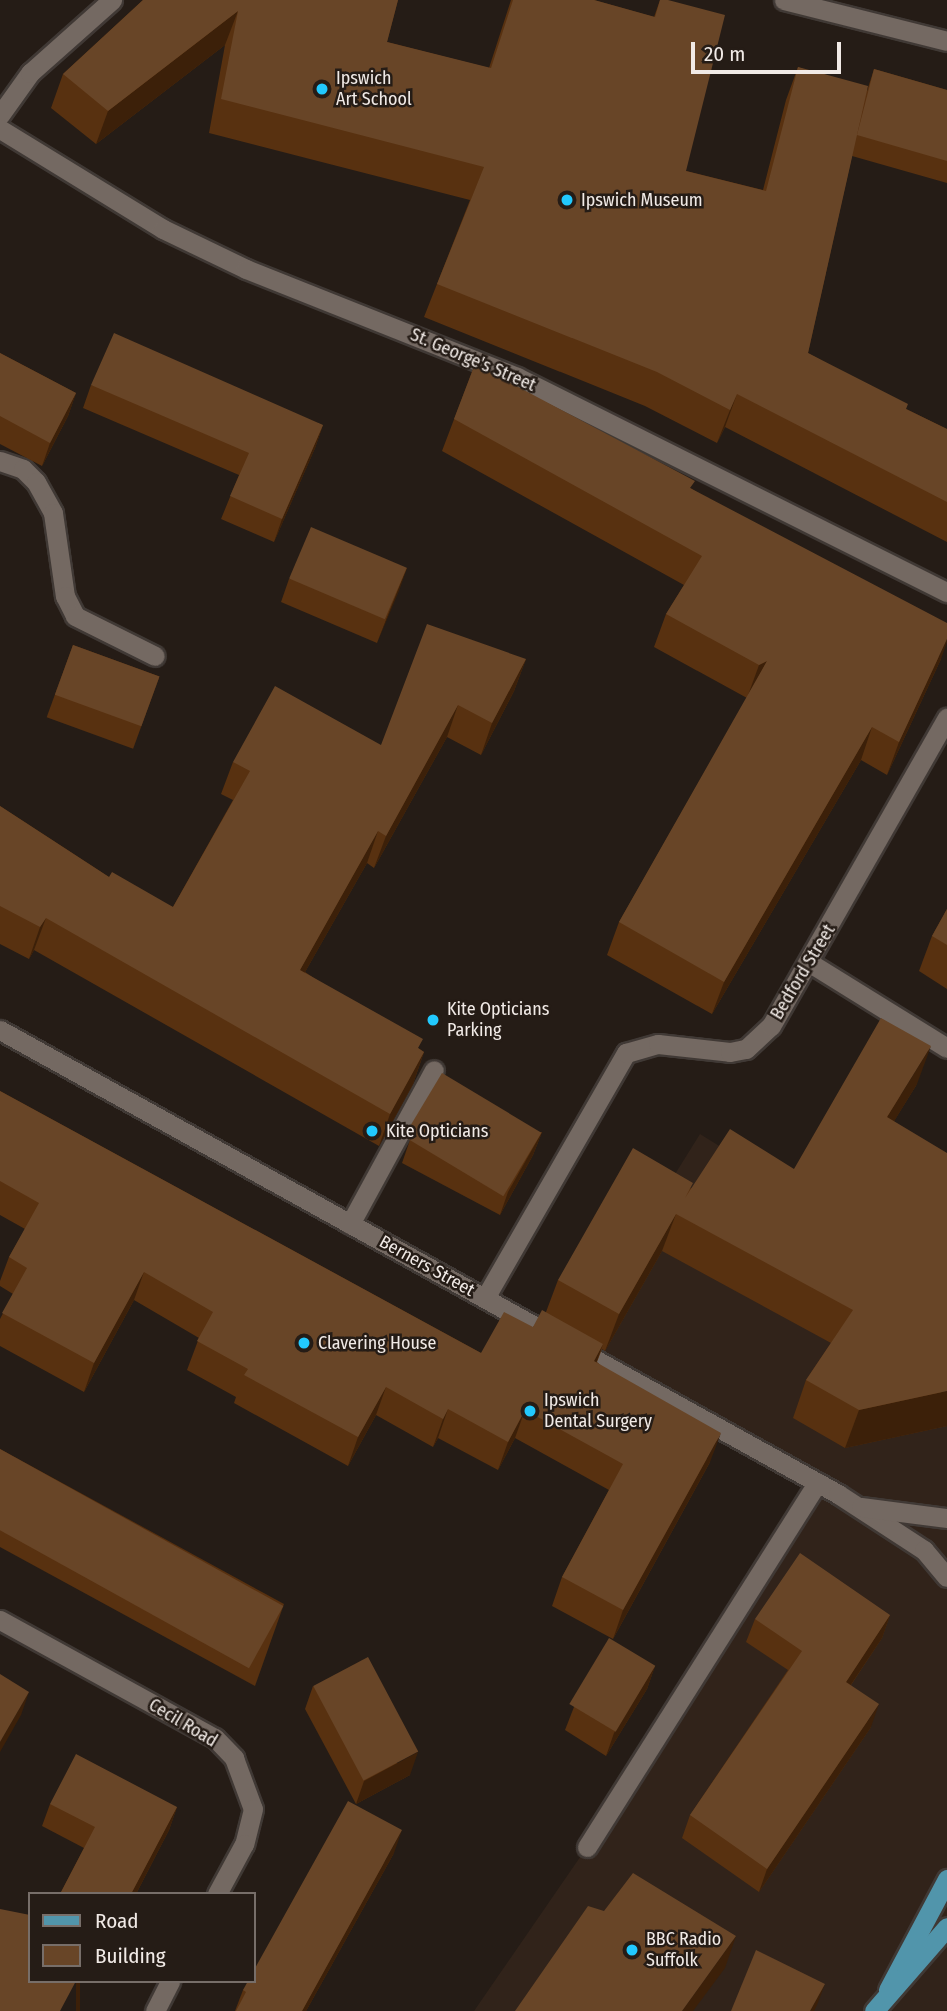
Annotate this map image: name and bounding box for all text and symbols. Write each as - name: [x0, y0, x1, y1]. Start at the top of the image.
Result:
- scale bar: [695, 28, 846, 72]
- text: 20 m: [704, 41, 745, 67]
- place label: Ipswich Art School: [336, 68, 412, 110]
- marker: Ipswich Art School: [314, 81, 330, 97]
- place label: Ipswich Museum: [581, 189, 703, 211]
- marker: Ipswich Museum: [559, 192, 575, 208]
- street label: St. George's Street: [407, 324, 539, 396]
- street label: Bedford Street: [766, 921, 840, 1023]
- place label: Kite Opticians Parking: [447, 999, 549, 1042]
- marker: Kite Opticians Parking: [425, 1012, 441, 1028]
- place label: Kite Opticians: [386, 1120, 488, 1142]
- marker: Kite Opticians: [364, 1123, 380, 1139]
- street label: Berners Street: [376, 1231, 478, 1301]
- place label: Clavering House: [318, 1332, 436, 1354]
- marker: Clavering House: [296, 1335, 312, 1351]
- place label: Ipswich Dental Surgery: [544, 1390, 652, 1432]
- marker: Ipswich Dental Surgery: [522, 1403, 538, 1419]
- street label: Cecil Road: [145, 1694, 221, 1752]
- legend: [28, 1892, 256, 1983]
- text: Road: [95, 1908, 139, 1934]
- place label: BBC Radio Suffolk: [646, 1929, 721, 1972]
- marker: BBC Radio Suffolk: [624, 1942, 640, 1958]
- text: Building: [95, 1943, 166, 1969]

